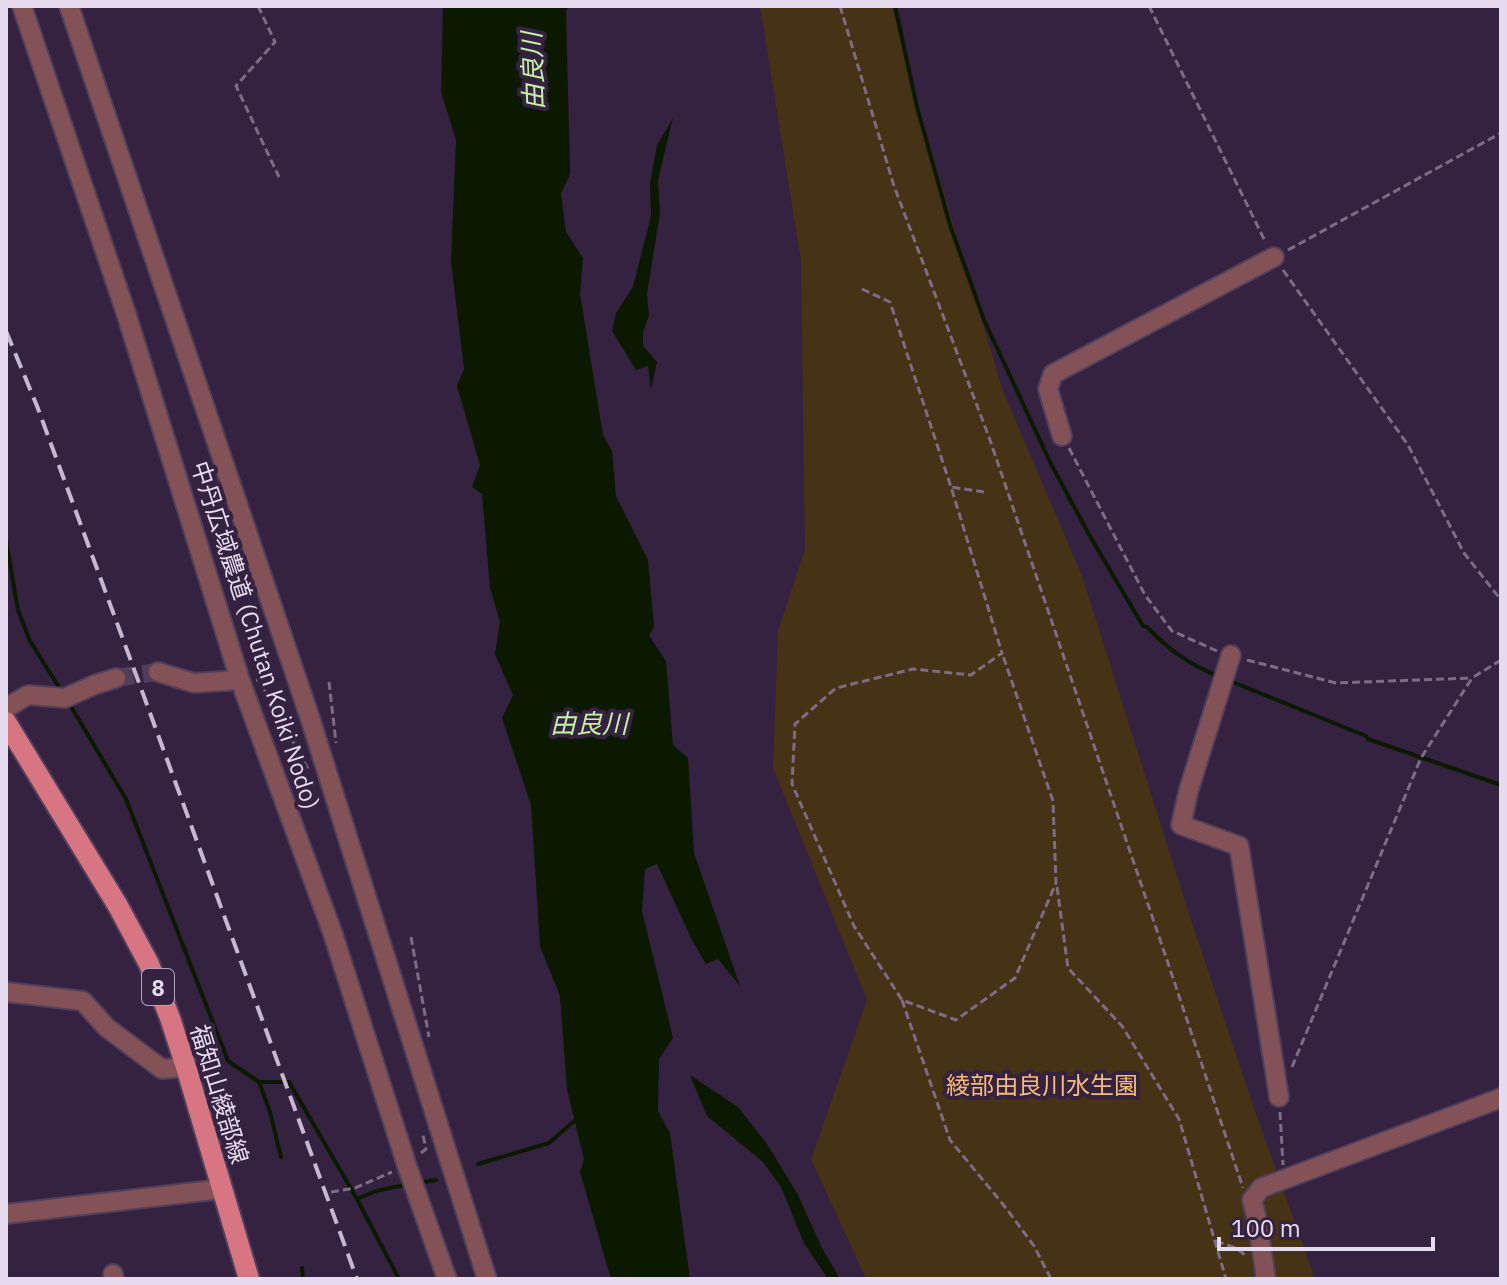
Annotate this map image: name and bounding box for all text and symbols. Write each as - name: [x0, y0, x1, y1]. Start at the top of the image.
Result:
- water label: 由良川: [514, 28, 550, 111]
- street label: 中丹広域農道 (Chutan Koiki Nodo): [184, 457, 328, 813]
- water label: 由良川: [550, 706, 631, 740]
- road number: 8: [142, 969, 174, 1005]
- street label: 福知山綾部線: [184, 1020, 256, 1168]
- park label: 綾部由良川水生園: [946, 1069, 1138, 1101]
- scale bar: [1219, 1201, 1433, 1251]
- text: 100 m: [1231, 1212, 1301, 1244]

